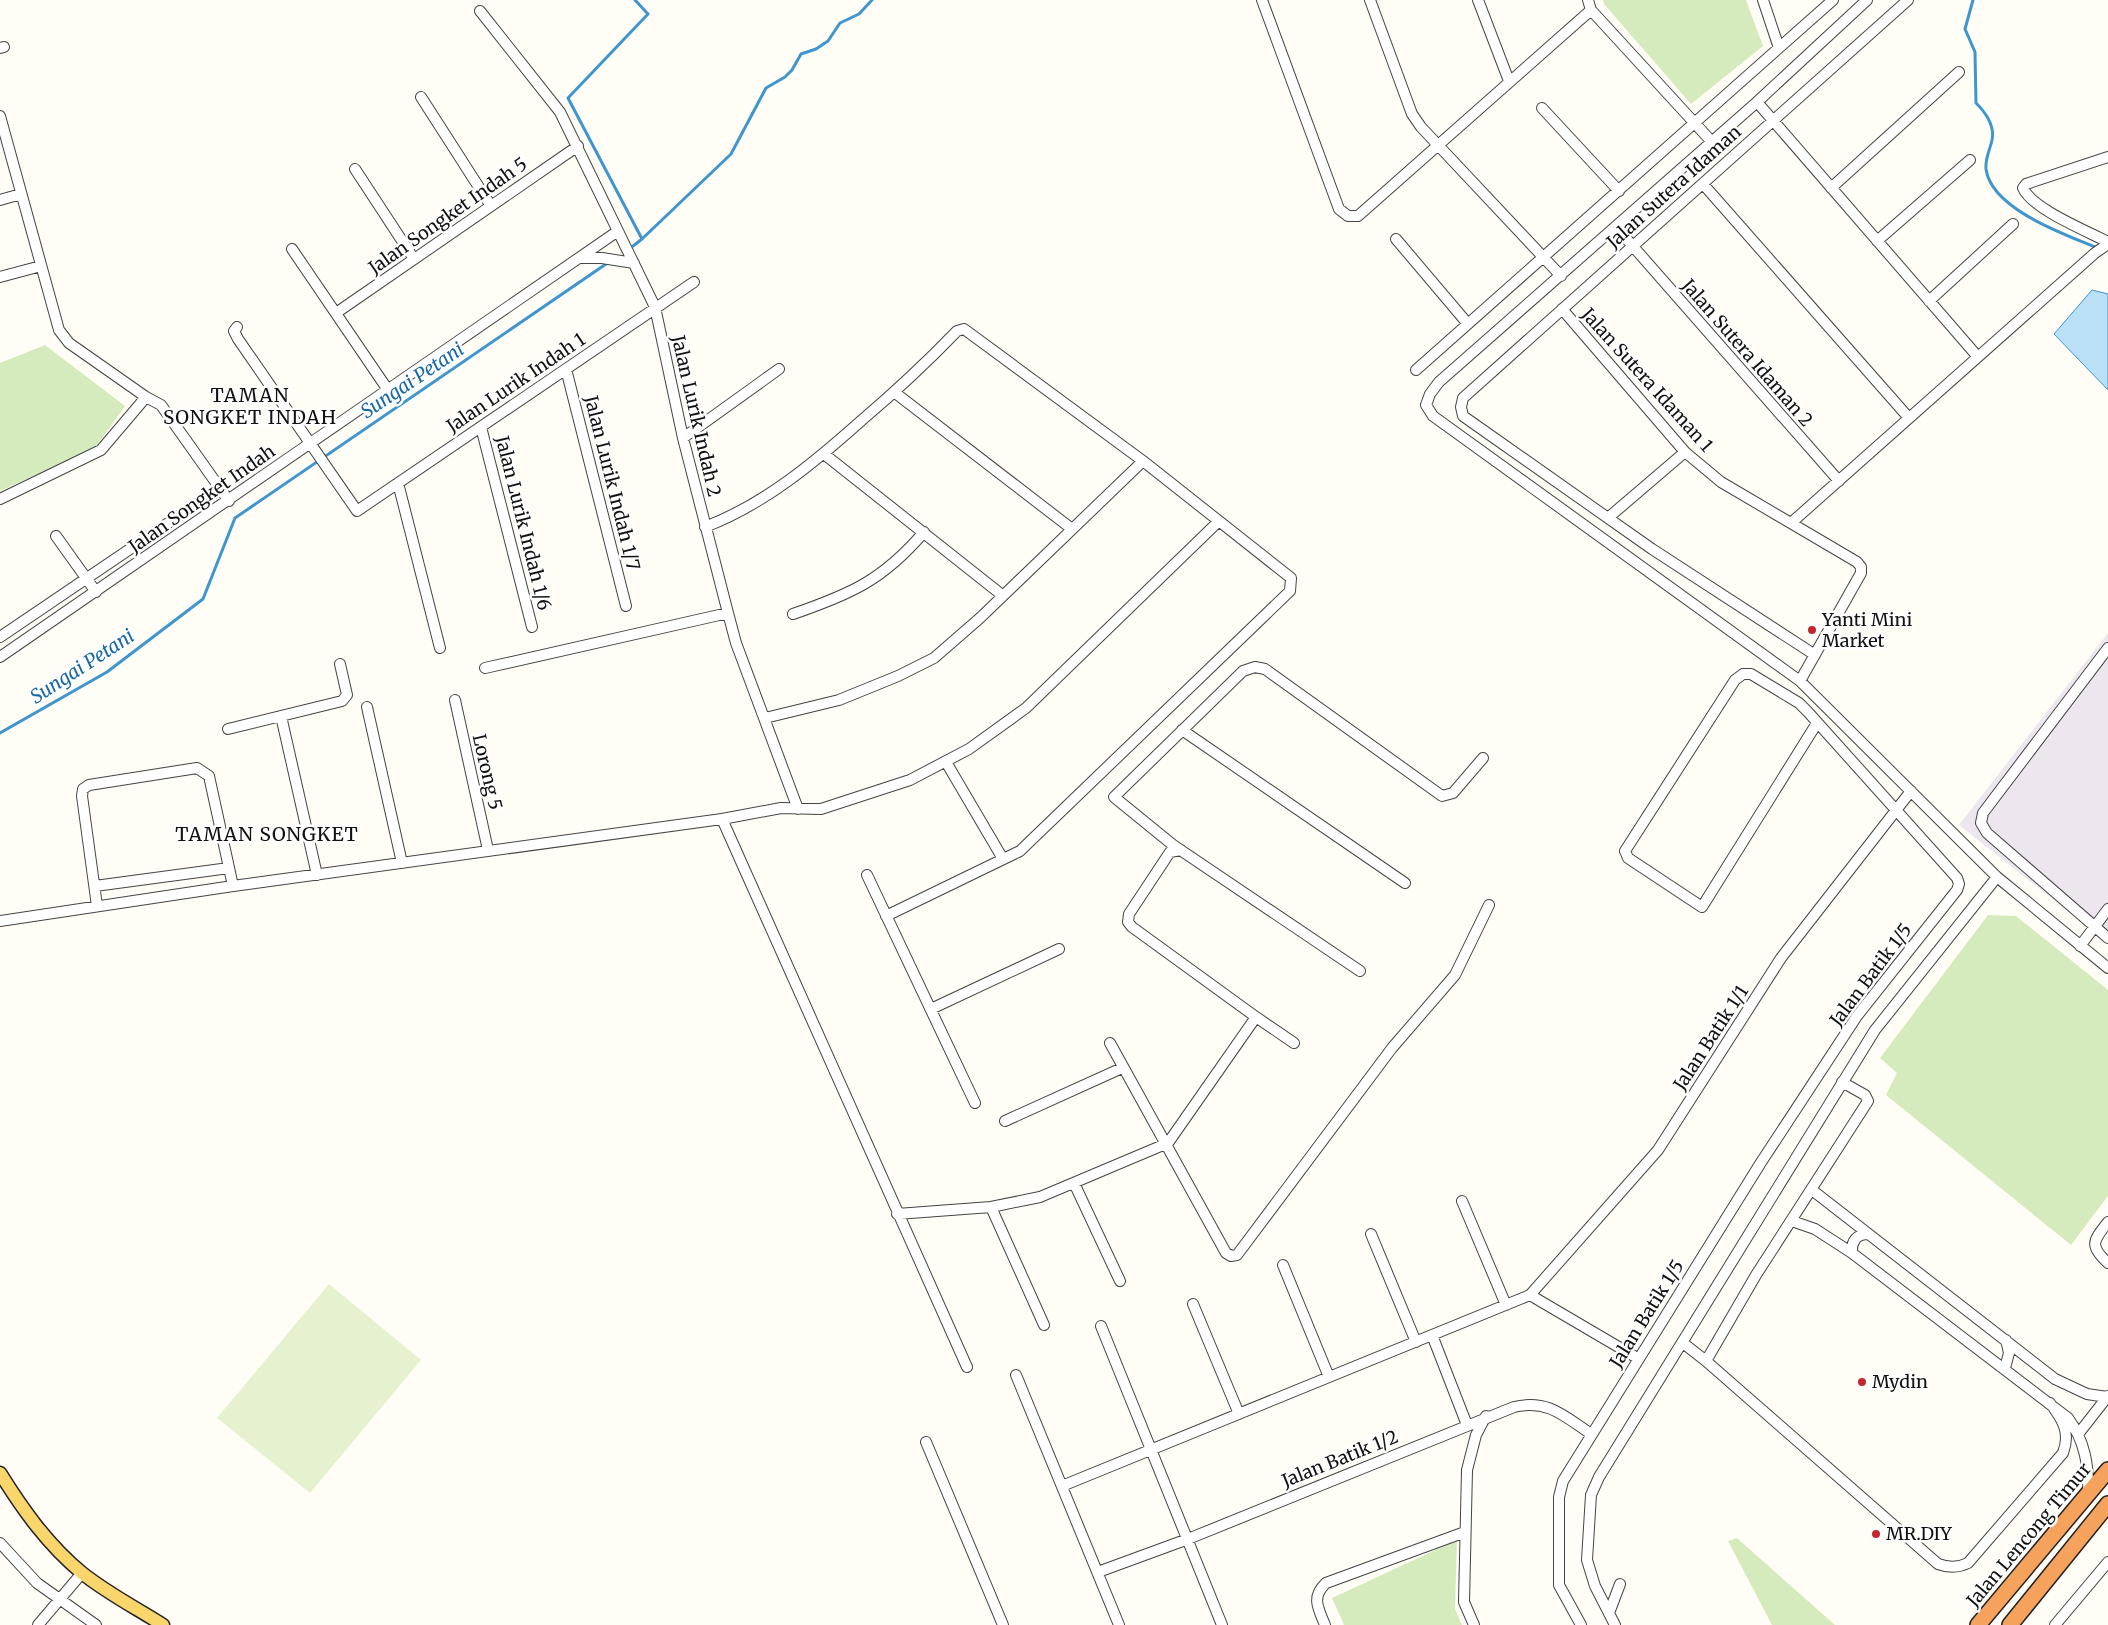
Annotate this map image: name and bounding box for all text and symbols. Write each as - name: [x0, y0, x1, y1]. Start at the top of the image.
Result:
- street label: Jalan Sutera Idaman: [1601, 120, 1746, 254]
- street label: Jalan Songket Indah 5: [363, 152, 532, 280]
- street label: Jalan Sutera Idaman 2: [1676, 273, 1818, 431]
- street label: Jalan Sutera Idaman 1: [1576, 302, 1718, 456]
- street label: Jalan Lurik Indah 1: [441, 328, 589, 438]
- street label: Jalan Lurik Indah 2: [667, 332, 726, 499]
- water label: Sungai Petani: [356, 337, 468, 423]
- district label: TAMAN SONGKET INDAH: [163, 383, 337, 429]
- street label: Jalan Lurik Indah 1/7: [579, 392, 645, 573]
- street label: Jalan Lurik Indah 1/6: [490, 432, 556, 613]
- street label: Jalan Songket Indah: [123, 439, 280, 558]
- place label: Yanti Mini Market: [1821, 608, 1912, 652]
- water label: Sungai Petani: [26, 623, 138, 709]
- marker: Yanti Mini Market: [1806, 624, 1818, 636]
- street label: Lorong 5: [468, 732, 507, 812]
- district label: TAMAN SONGKET: [175, 822, 359, 846]
- street label: Jalan Batik 1/5: [1824, 919, 1917, 1031]
- street label: Jalan Batik 1/1: [1668, 981, 1753, 1095]
- street label: Jalan Batik 1/5: [1604, 1256, 1689, 1373]
- place label: Mydin: [1872, 1370, 1928, 1393]
- marker: Mydin: [1856, 1376, 1868, 1388]
- street label: Jalan Batik 1/2: [1277, 1425, 1401, 1493]
- street label: Jalan Lencong Timur: [1961, 1458, 2096, 1612]
- place label: MR.DIY: [1886, 1522, 1952, 1545]
- marker: MR.DIY: [1870, 1528, 1882, 1540]

